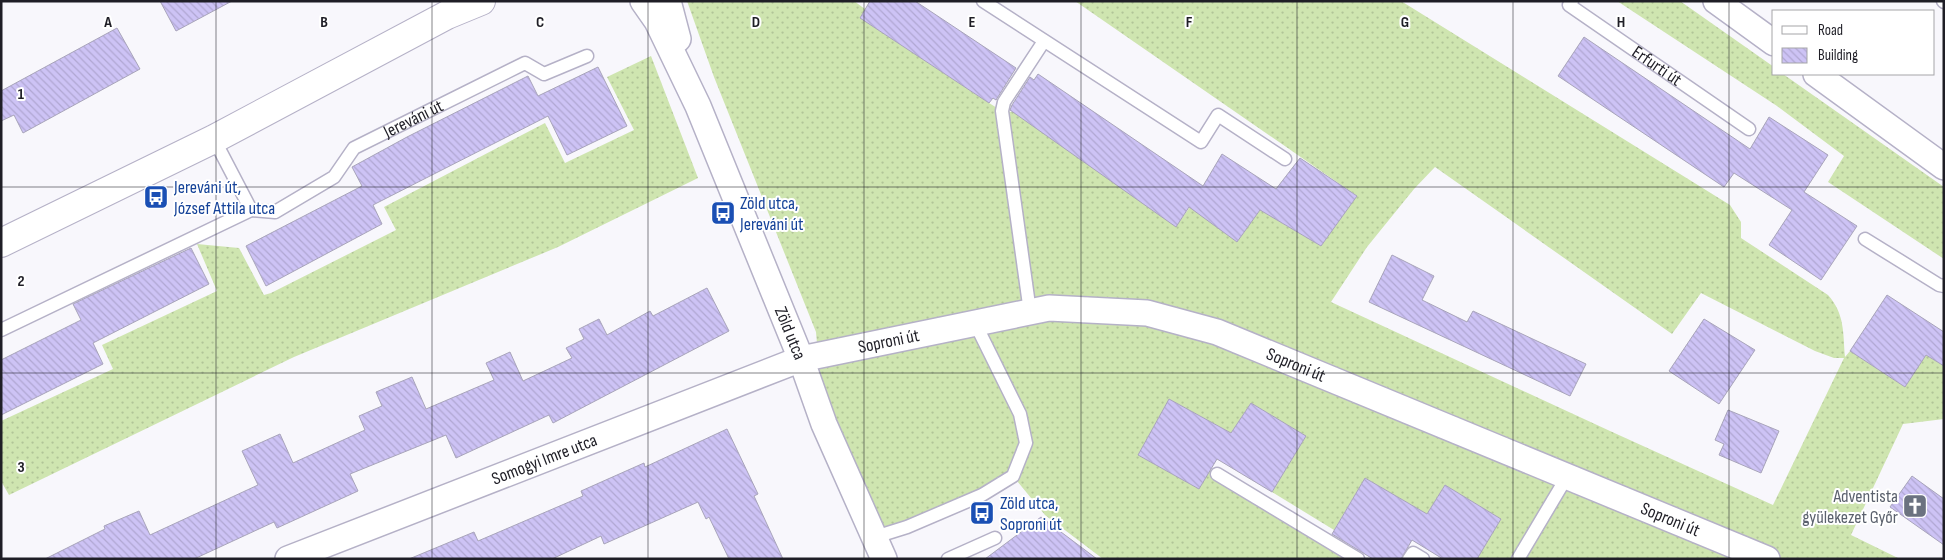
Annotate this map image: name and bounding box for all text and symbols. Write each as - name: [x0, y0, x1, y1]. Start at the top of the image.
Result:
- legend: [1772, 10, 1935, 75]
- text: A: [103, 13, 112, 32]
- text: B: [320, 13, 328, 32]
- text: C: [536, 13, 544, 32]
- text: D: [752, 13, 760, 32]
- text: E: [969, 13, 976, 32]
- text: F: [1186, 13, 1193, 32]
- text: G: [1401, 13, 1409, 32]
- text: H: [1617, 13, 1625, 32]
- text: Road: [1818, 21, 1843, 40]
- street label: Erfurti út: [1628, 42, 1686, 91]
- text: Building: [1818, 46, 1858, 65]
- text: 1: [18, 85, 25, 104]
- street label: Jereváni út: [379, 95, 447, 143]
- place label: Jereváni út, József Attila utca: [173, 177, 275, 219]
- bus stop icon: Jereváni út, József Attila utca: [143, 184, 169, 210]
- place label: Zöld utca, Jereváni út: [739, 193, 804, 235]
- bus stop icon: Zöld utca, Jereváni út: [710, 200, 736, 226]
- text: 2: [17, 272, 25, 291]
- street label: Zöld utca: [770, 304, 810, 363]
- street label: Soproni út: [856, 325, 922, 358]
- street label: Soproni út: [1263, 344, 1329, 387]
- street label: Somogyi Imre utca: [489, 430, 600, 490]
- text: 3: [17, 458, 25, 477]
- place label: Adventista gyülekezet Győr: [1802, 486, 1898, 528]
- place label: Zöld utca, Soproni út: [1000, 493, 1062, 535]
- church icon: Adventista gyülekezet Győr: [1902, 493, 1928, 519]
- street label: Soproni út: [1638, 498, 1703, 541]
- bus stop icon: Zöld utca, Soproni út: [969, 500, 995, 526]

